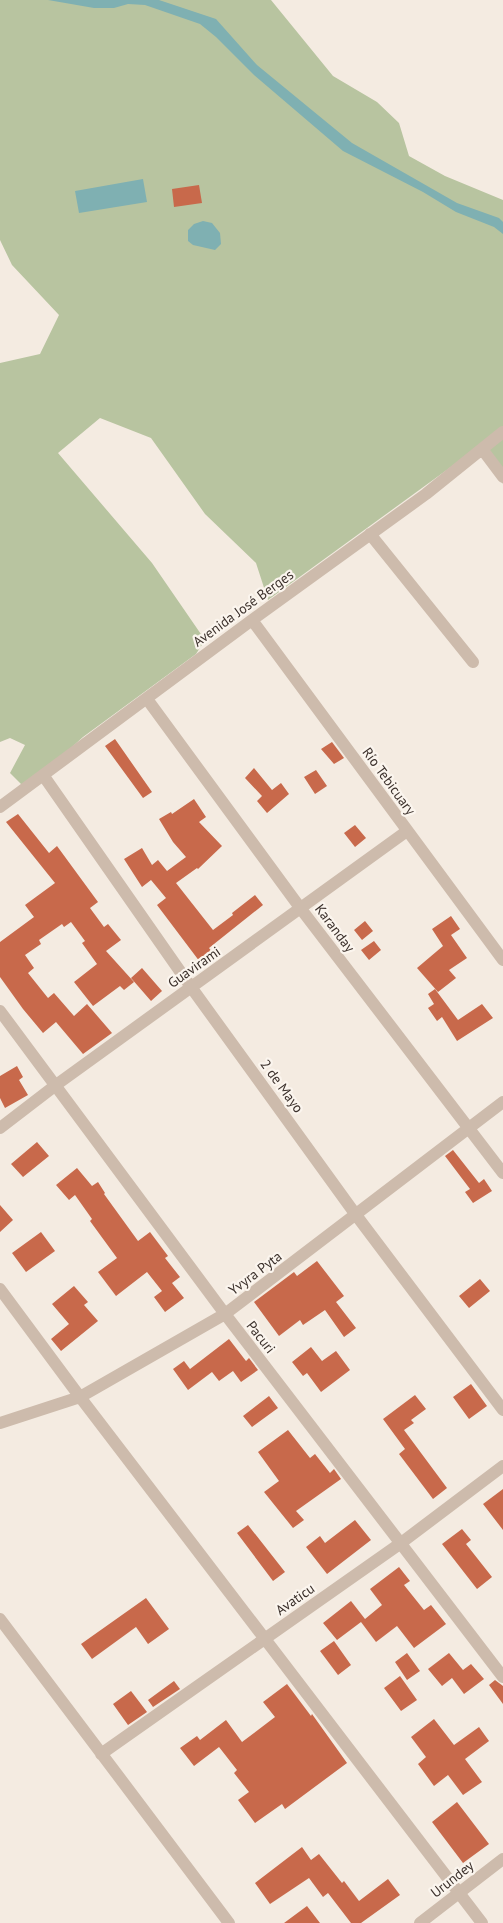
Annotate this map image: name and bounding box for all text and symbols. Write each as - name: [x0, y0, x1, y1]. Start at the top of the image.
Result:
- street label: Avenida José Berges: [189, 565, 297, 651]
- street label: Río Tebicuary: [358, 744, 420, 819]
- street label: Karanday: [311, 900, 359, 956]
- street label: Guavirami: [164, 942, 224, 992]
- street label: 2 de Mayo: [257, 1056, 307, 1116]
- street label: Yvyra Pyta: [225, 1247, 285, 1299]
- street label: Pacuri: [243, 1317, 279, 1357]
- street label: Avaticu: [272, 1579, 318, 1619]
- street label: Urundey: [427, 1856, 478, 1901]

